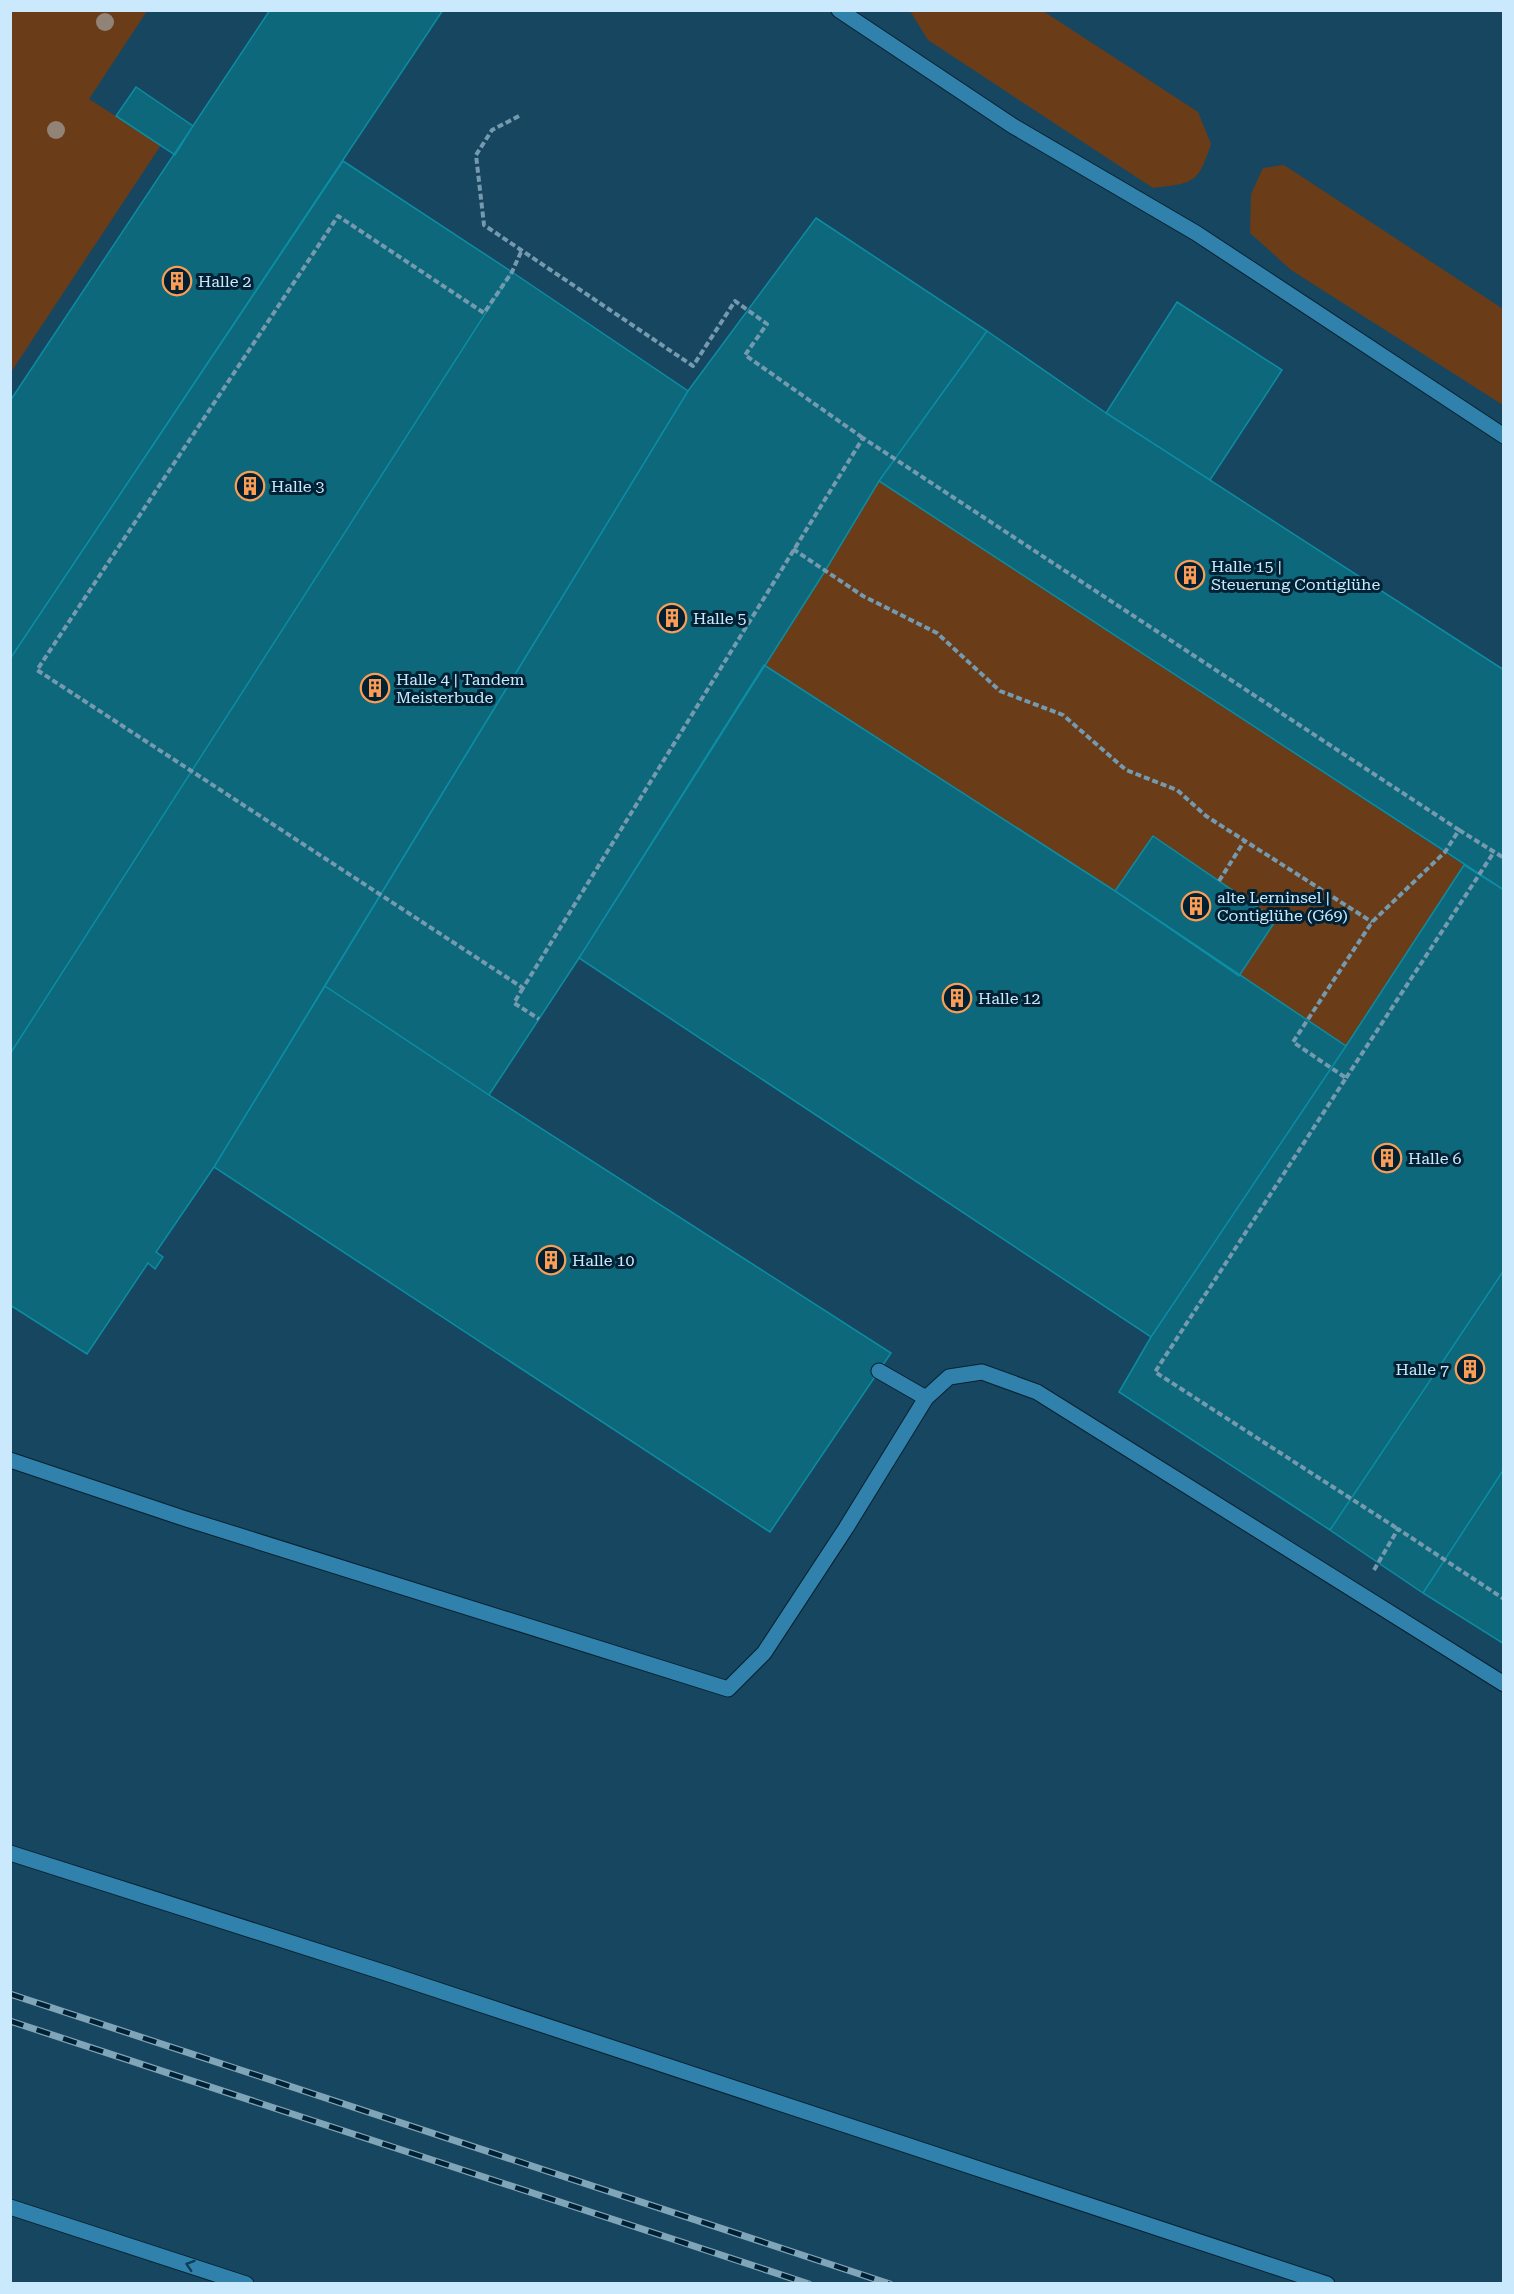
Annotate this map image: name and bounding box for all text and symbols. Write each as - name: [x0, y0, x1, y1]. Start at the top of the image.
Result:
- building icon: Halle 2: [161, 265, 193, 297]
- place label: Halle 2: [198, 272, 252, 291]
- building icon: Halle 3: [234, 470, 266, 502]
- place label: Halle 3: [271, 477, 325, 496]
- place label: Halle 15 | Steuerung Contiglühe: [1211, 557, 1380, 594]
- building icon: Halle 15 | Steuerung Contiglühe: [1174, 559, 1206, 591]
- building icon: Halle 5: [656, 602, 688, 634]
- place label: Halle 5: [693, 609, 747, 628]
- place label: Halle 4 | Tandem Meisterbude: [396, 670, 525, 707]
- building icon: Halle 4 | Tandem Meisterbude: [359, 672, 391, 704]
- place label: alte Lerninsel | Contiglühe (G69): [1217, 888, 1348, 925]
- building icon: alte Lerninsel | Contiglühe (G69): [1180, 890, 1212, 922]
- building icon: Halle 12: [941, 982, 973, 1014]
- place label: Halle 12: [978, 989, 1041, 1008]
- building icon: Halle 6: [1371, 1142, 1403, 1174]
- place label: Halle 6: [1408, 1149, 1462, 1168]
- building icon: Halle 10: [535, 1244, 567, 1276]
- place label: Halle 10: [572, 1251, 635, 1270]
- building icon: Halle 7: [1454, 1353, 1486, 1385]
- place label: Halle 7: [1395, 1360, 1449, 1379]
- one-way arrow: [185, 2260, 196, 2273]

